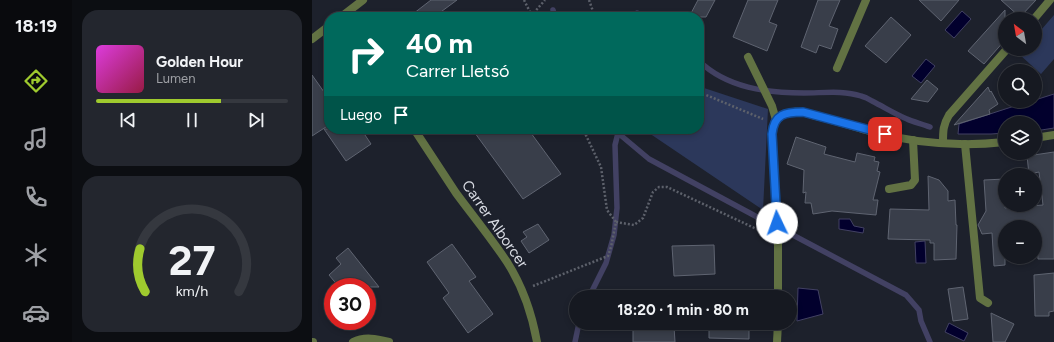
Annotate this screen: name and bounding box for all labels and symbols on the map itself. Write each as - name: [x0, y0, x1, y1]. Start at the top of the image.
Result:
- north arrow: [998, 12, 1042, 56]
- pin: [868, 117, 902, 151]
- street label: Carrer Alborcer: [458, 177, 532, 271]
- position arrow: [756, 202, 798, 244]
- speed limit sign: 30: [324, 278, 376, 330]

